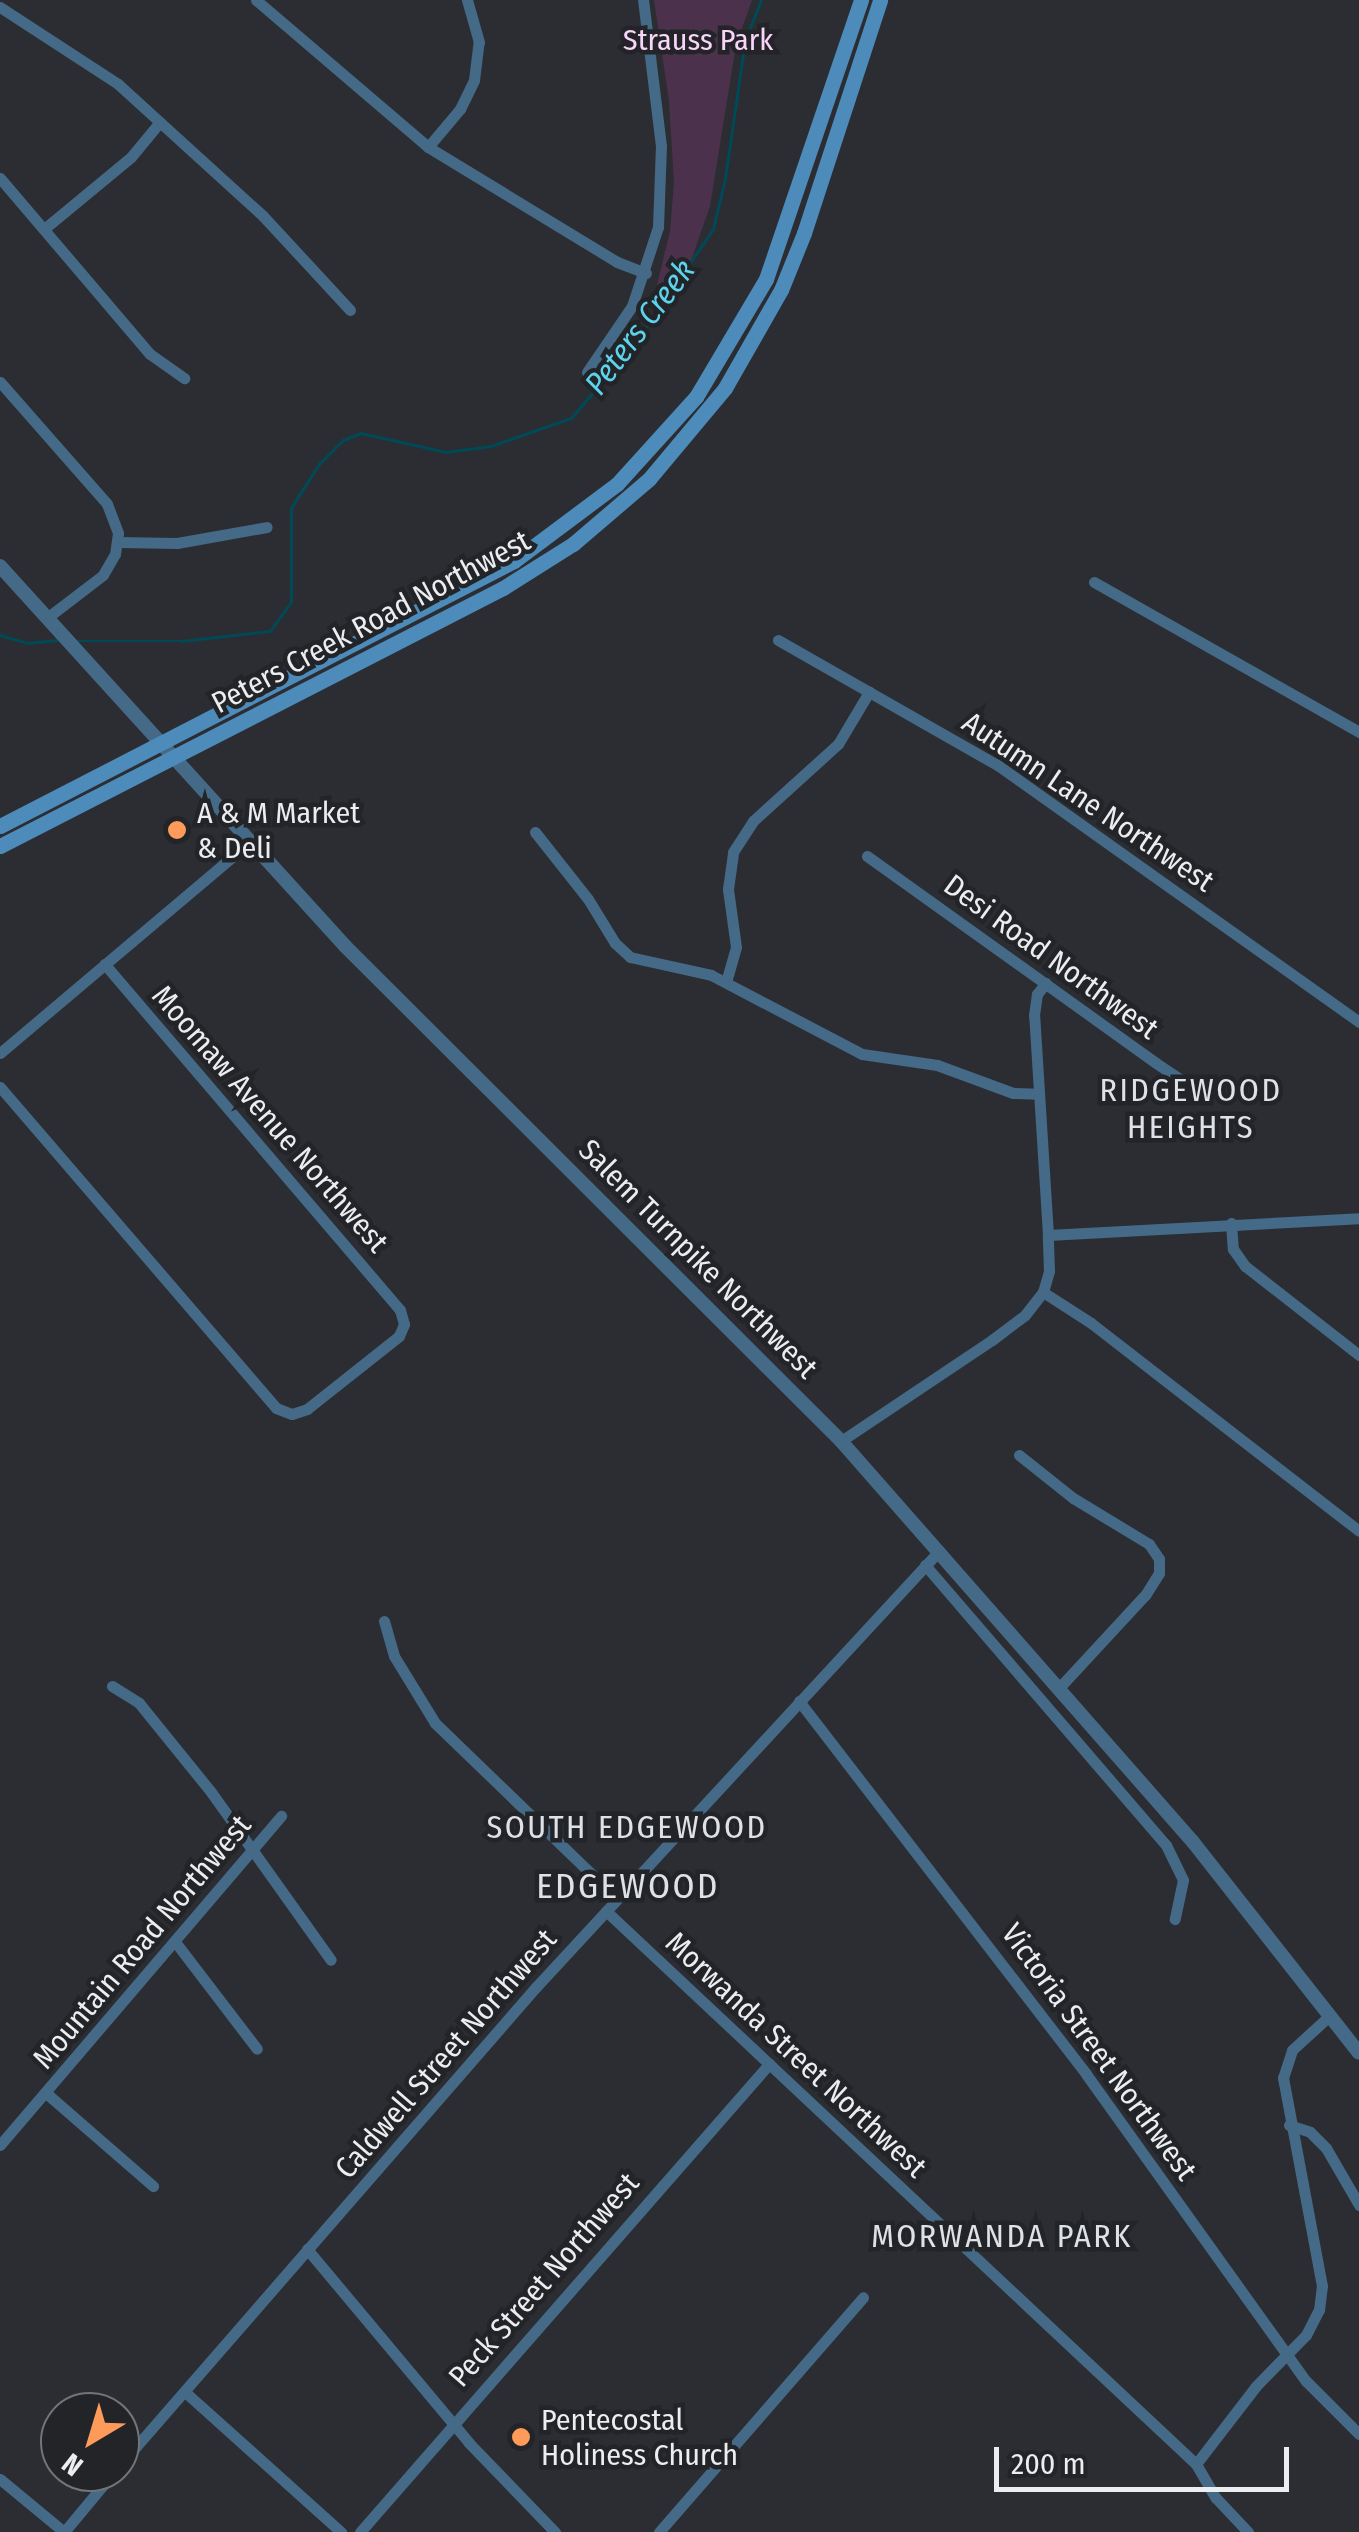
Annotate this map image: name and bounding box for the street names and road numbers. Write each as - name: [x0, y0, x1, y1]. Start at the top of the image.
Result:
- street label: Peters Creek Road Northwest: [206, 523, 536, 721]
- street label: Autumn Lane Northwest: [955, 704, 1221, 900]
- street label: Desi Road Northwest: [937, 867, 1165, 1047]
- street label: Moomaw Avenue Northwest: [144, 978, 396, 1260]
- street label: Salem Turnpike Northwest: [571, 1132, 825, 1386]
- street label: Mountain Road Northwest: [25, 1808, 259, 2076]
- street label: Victoria Street Northwest: [994, 1917, 1204, 2187]
- street label: Caldwell Street Northwest: [328, 1922, 564, 2186]
- street label: Morwanda Street Northwest: [658, 1925, 934, 2185]
- street label: Peck Street Northwest: [441, 2166, 647, 2394]

